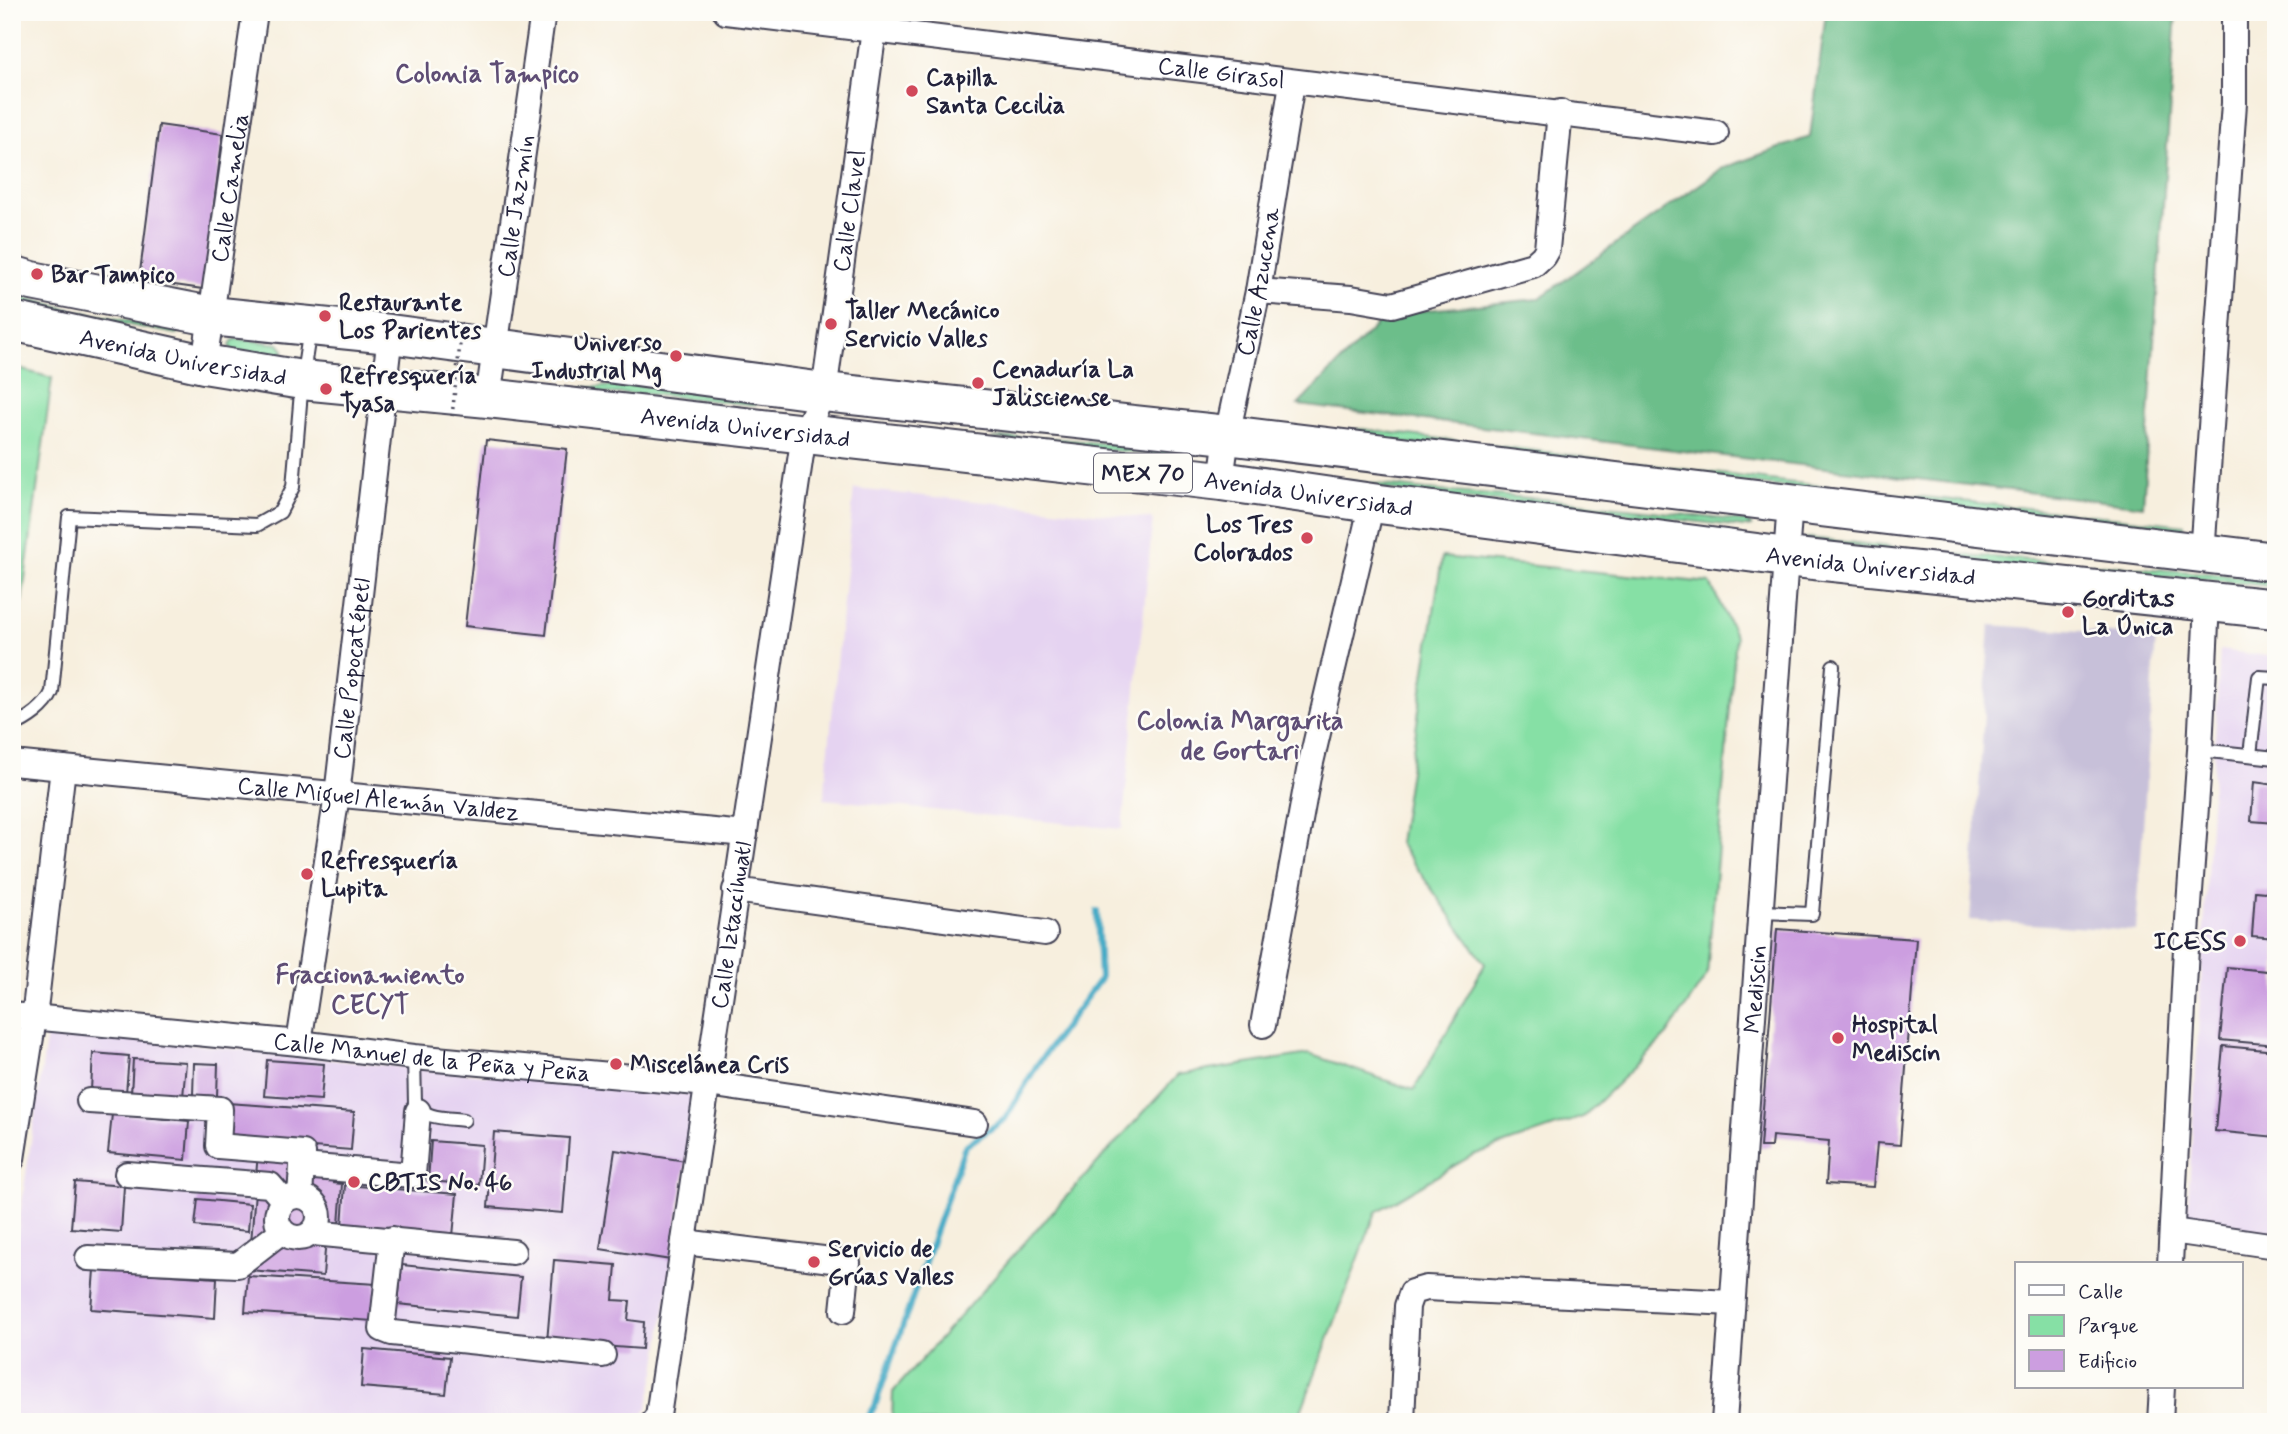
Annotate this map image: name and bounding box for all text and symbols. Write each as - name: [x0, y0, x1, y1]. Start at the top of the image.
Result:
- street label: Calle Girasol: [1156, 51, 1286, 97]
- district label: Colonia Tampico: [395, 58, 579, 92]
- place label: Capilla Santa Cecilia: [926, 63, 1065, 122]
- marker: Capilla Santa Cecilia: [904, 83, 920, 99]
- street label: Calle Camelia: [205, 111, 257, 265]
- street label: Calle Jazmín: [491, 133, 542, 280]
- street label: Calle Clavel: [827, 148, 874, 274]
- street label: Calle Azucena: [1230, 205, 1289, 359]
- place label: Bar Tampico: [51, 260, 175, 291]
- marker: Bar Tampico: [29, 266, 45, 282]
- place label: Restaurante Los Parientes: [339, 288, 482, 347]
- place label: Taller Mecánico Servicio Valles: [845, 296, 1000, 355]
- marker: Restaurante Los Parientes: [317, 308, 333, 324]
- marker: Taller Mecánico Servicio Valles: [823, 316, 839, 332]
- street label: Avenida Universidad: [76, 323, 289, 394]
- place label: Universo Industrial Mg: [531, 328, 662, 388]
- marker: Universo Industrial Mg: [668, 348, 684, 364]
- place label: Cenaduría La Jalisciense: [992, 355, 1134, 414]
- place label: Refresquería Tyasa: [340, 361, 477, 420]
- marker: Cenaduría La Jalisciense: [970, 375, 986, 391]
- marker: Refresquería Tyasa: [318, 381, 334, 397]
- street label: Avenida Universidad: [639, 401, 852, 456]
- road number: MEX 70: [1094, 453, 1192, 492]
- street label: Avenida Universidad: [1202, 465, 1415, 525]
- place label: Los Tres Colorados: [1193, 510, 1293, 569]
- marker: Los Tres Colorados: [1299, 530, 1315, 546]
- street label: Avenida Universidad: [1764, 541, 1977, 594]
- street label: Calle Popocatépetl: [327, 577, 379, 761]
- place label: Gorditas La Única: [2082, 584, 2175, 643]
- marker: Gorditas La Única: [2060, 604, 2076, 620]
- district label: Colonia Margarita de Gortari: [1136, 705, 1344, 769]
- street label: Calle Miguel Alemán Valdez: [236, 771, 520, 829]
- street label: Calle Iztaccíhuatl: [705, 840, 760, 1011]
- place label: Refresquería Lupita: [321, 846, 458, 905]
- marker: Refresquería Lupita: [299, 866, 315, 882]
- place label: ICESS: [2154, 927, 2227, 958]
- marker: ICESS: [2232, 933, 2248, 949]
- street label: Mediscin: [1738, 944, 1775, 1035]
- district label: Fraccionamiento CECYT: [275, 959, 465, 1023]
- place label: Hospital Mediscin: [1852, 1010, 1941, 1069]
- street label: Calle Manuel de la Peña y Peña: [272, 1027, 592, 1090]
- marker: Hospital Mediscin: [1830, 1030, 1846, 1046]
- place label: Miscelánea Cris: [630, 1050, 789, 1081]
- marker: Miscelánea Cris: [608, 1056, 624, 1072]
- place label: CBTIS No. 46: [368, 1168, 512, 1199]
- marker: CBTIS No. 46: [346, 1174, 362, 1190]
- place label: Servicio de Grúas Valles: [828, 1234, 954, 1293]
- marker: Servicio de Grúas Valles: [806, 1254, 822, 1270]
- legend: [2015, 1262, 2242, 1388]
- text: Calle: [2078, 1278, 2123, 1306]
- text: Parque: [2078, 1312, 2139, 1340]
- text: Edificio: [2078, 1348, 2137, 1376]

